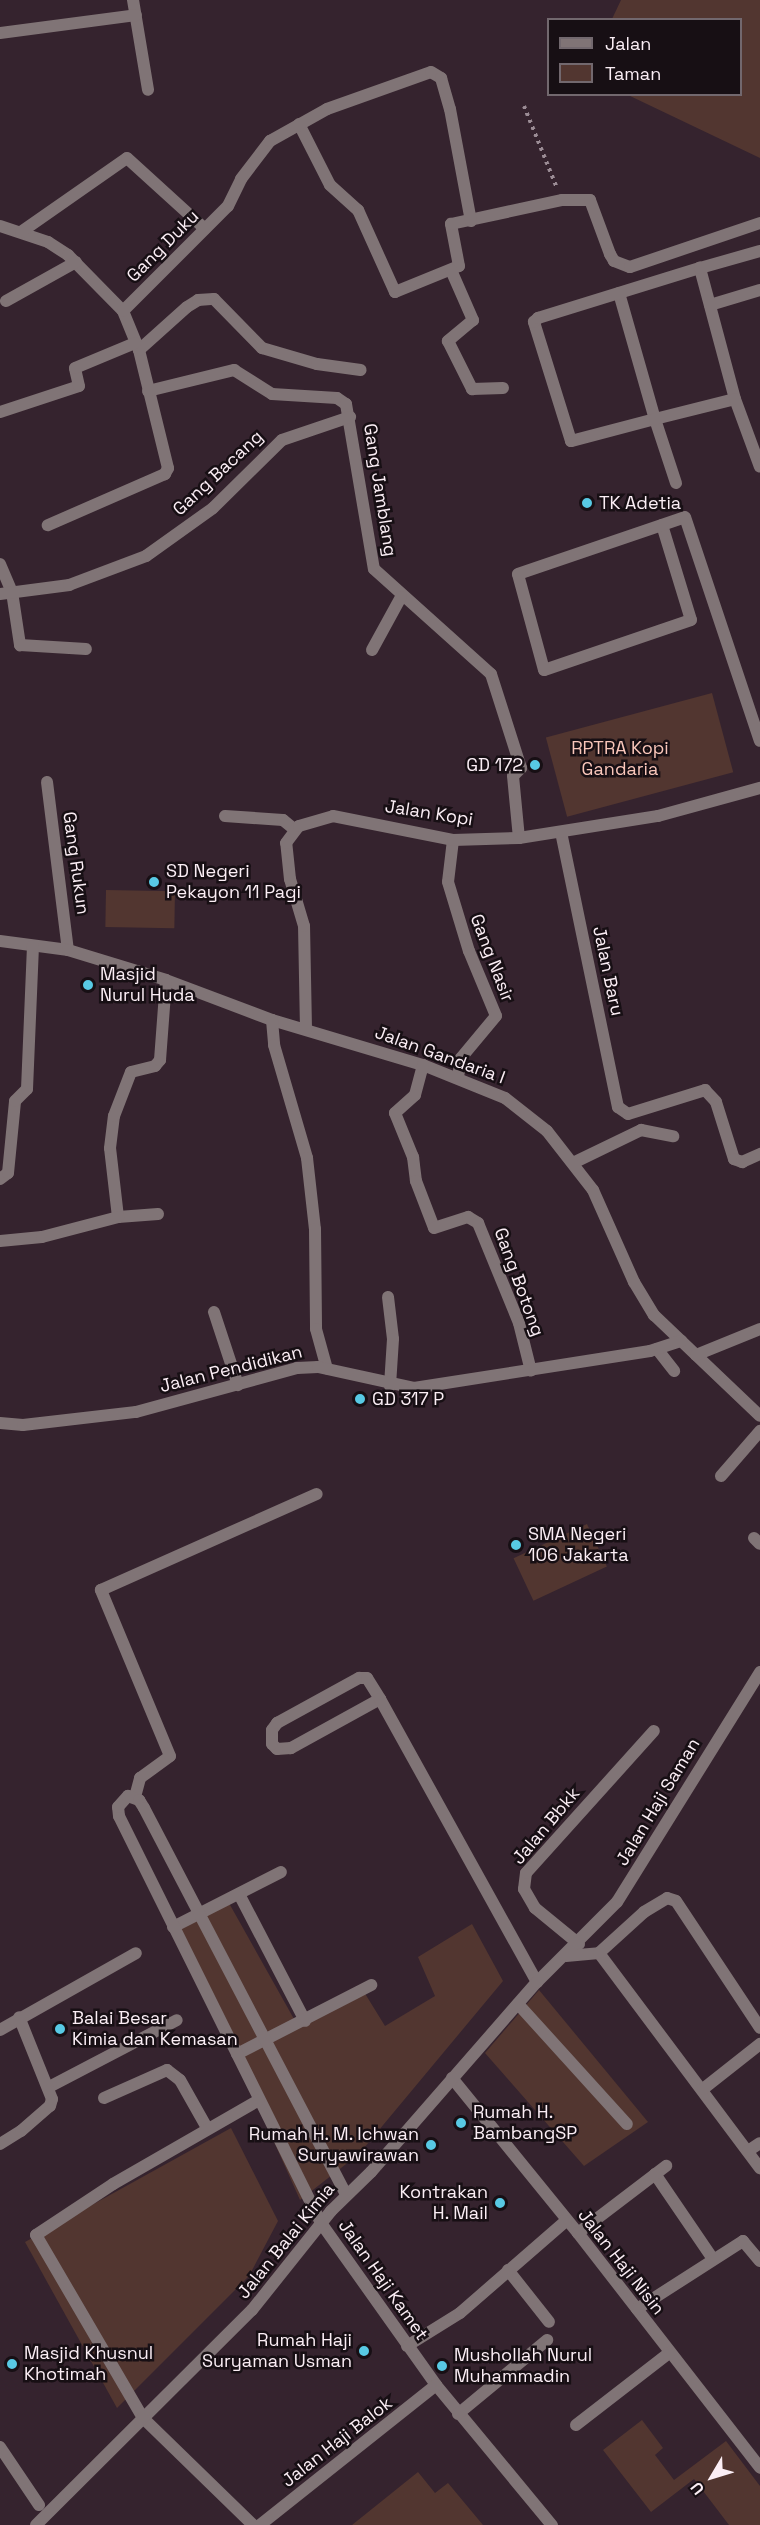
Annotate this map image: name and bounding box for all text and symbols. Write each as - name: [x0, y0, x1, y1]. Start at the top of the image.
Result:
- legend: [547, 18, 742, 96]
- text: Jalan: [605, 32, 651, 55]
- text: Taman: [605, 62, 661, 85]
- street label: Gang Duku: [122, 205, 204, 287]
- street label: Gang Jamblang: [359, 422, 401, 558]
- street label: Gang Bacang: [169, 426, 267, 520]
- place label: TK Adetia: [599, 492, 681, 514]
- marker: TK Adetia: [580, 496, 594, 510]
- park label: RPTRA Kopi Gandaria: [571, 738, 669, 780]
- place label: GD 172: [466, 754, 523, 776]
- marker: GD 172: [528, 758, 542, 772]
- street label: Jalan Kopi: [383, 795, 475, 831]
- street label: Gang Rukun: [58, 810, 94, 916]
- place label: SD Negeri Pekayon 11 Pagi: [166, 861, 301, 904]
- marker: SD Negeri Pekayon 11 Pagi: [147, 875, 161, 889]
- street label: Gang Nasir: [465, 911, 519, 1005]
- street label: Jalan Baru: [588, 924, 628, 1018]
- place label: Masjid Nurul Huda: [100, 964, 195, 1006]
- marker: Masjid Nurul Huda: [81, 978, 95, 992]
- street label: Jalan Gandaria I: [372, 1021, 508, 1089]
- street label: Gang Botong: [489, 1225, 549, 1339]
- street label: Jalan Pendidikan: [158, 1341, 304, 1397]
- place label: GD 317 P: [372, 1388, 444, 1410]
- marker: GD 317 P: [353, 1392, 367, 1406]
- place label: SMA Negeri 106 Jakarta: [528, 1524, 628, 1567]
- marker: SMA Negeri 106 Jakarta: [509, 1538, 523, 1552]
- street label: Jalan Haji Saman: [611, 1734, 705, 1870]
- street label: Jalan Bbkk: [508, 1783, 584, 1869]
- place label: Balai Besar Kimia dan Kemasan: [72, 2008, 238, 2050]
- marker: Balai Besar Kimia dan Kemasan: [53, 2022, 67, 2036]
- place label: Rumah H. BambangSP: [473, 2102, 577, 2144]
- marker: Rumah H. BambangSP: [454, 2116, 468, 2130]
- place label: Rumah H. M. Ichwan Suryawirawan: [248, 2124, 419, 2166]
- marker: Rumah H. M. Ichwan Suryawirawan: [424, 2138, 438, 2152]
- street label: Jalan Balai Kimia: [233, 2179, 339, 2303]
- place label: Kontrakan H. Mail: [400, 2182, 488, 2224]
- marker: Kontrakan H. Mail: [493, 2196, 507, 2210]
- street label: Jalan Haji Nisin: [573, 2205, 669, 2319]
- street label: Jalan Haji Kamet: [333, 2216, 433, 2344]
- place label: Rumah Haji Suryaman Usman: [202, 2330, 352, 2372]
- place label: Masjid Khusnul Khotimah: [24, 2343, 153, 2386]
- marker: Rumah Haji Suryaman Usman: [357, 2344, 371, 2358]
- place label: Mushollah Nurul Muhammadin: [454, 2345, 592, 2388]
- marker: Masjid Khusnul Khotimah: [5, 2357, 19, 2371]
- marker: Mushollah Nurul Muhammadin: [435, 2359, 449, 2373]
- street label: Jalan Haji Balok: [278, 2392, 396, 2492]
- north arrow: [682, 2447, 742, 2507]
- text: U: [686, 2478, 709, 2499]

